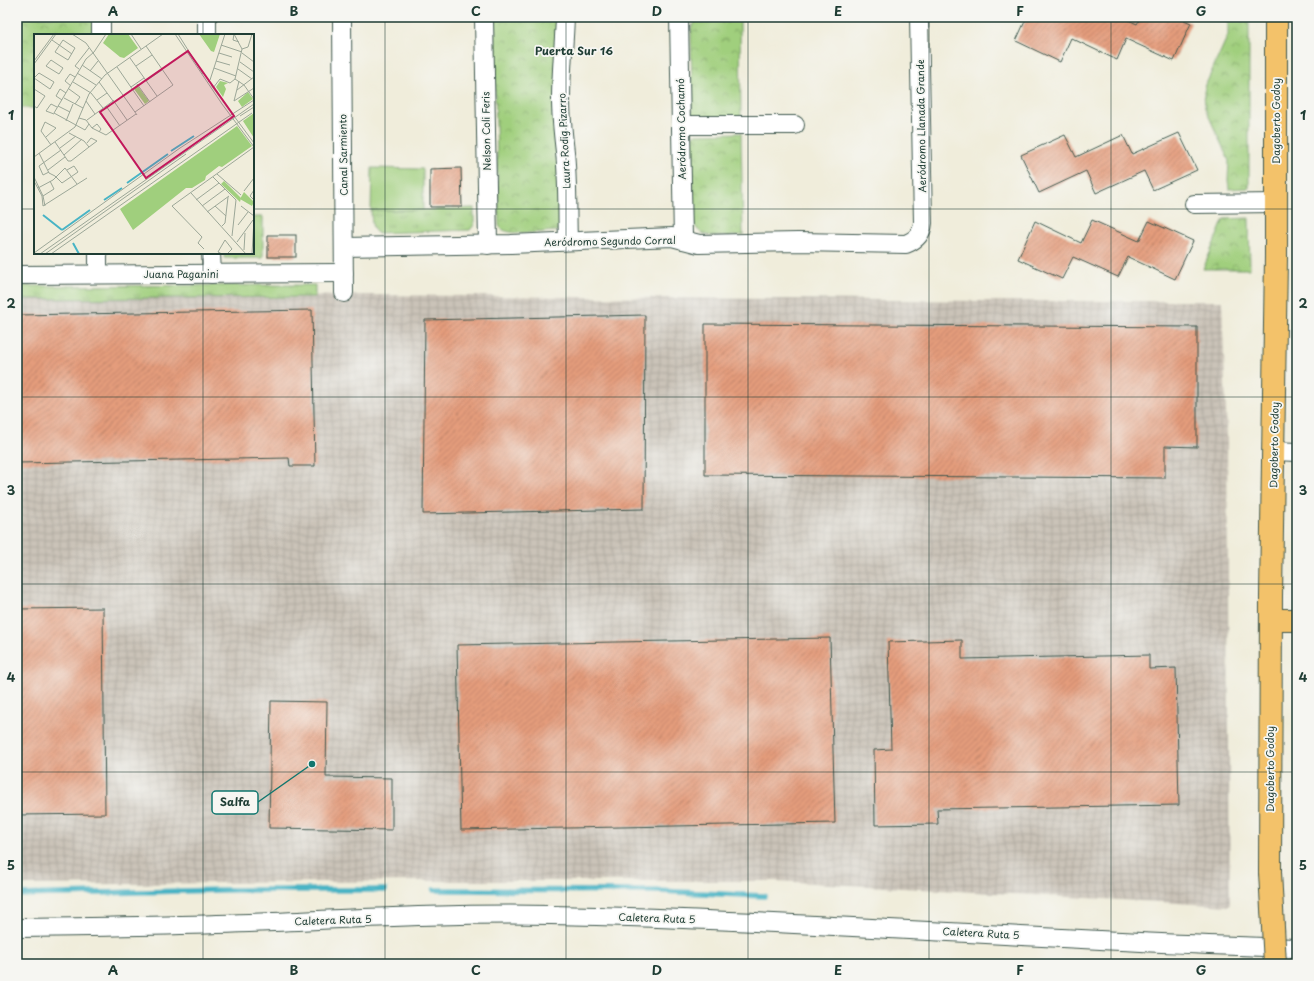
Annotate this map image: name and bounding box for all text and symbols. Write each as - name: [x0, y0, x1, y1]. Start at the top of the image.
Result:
- text: A: [108, 1, 118, 20]
- text: B: [290, 1, 299, 20]
- text: C: [471, 1, 481, 20]
- text: D: [652, 1, 662, 20]
- text: E: [834, 1, 842, 20]
- text: F: [1016, 1, 1024, 20]
- text: G: [1196, 1, 1206, 20]
- inset map: [34, 34, 254, 254]
- district label: Puerta Sur 16: [535, 42, 613, 59]
- street label: Aeródromo Llanada Grande: [912, 59, 929, 193]
- street label: Aeródromo Cochamó: [672, 78, 689, 180]
- street label: Dagoberto Godoy: [1268, 78, 1284, 164]
- street label: Nelson Coli Feris: [477, 91, 494, 171]
- street label: Laura Rodig Pizarro: [553, 92, 573, 189]
- text: 1: [8, 105, 14, 124]
- text: 1: [1300, 105, 1306, 124]
- street label: Canal Sarmiento: [334, 114, 351, 196]
- street label: Aeródromo Segundo Corral: [544, 232, 676, 249]
- street label: Juana Paganini: [143, 266, 219, 281]
- text: 2: [6, 293, 16, 312]
- text: 2: [1298, 293, 1308, 312]
- street label: Dagoberto Godoy: [1265, 402, 1283, 488]
- text: 3: [7, 480, 16, 499]
- text: 3: [1299, 480, 1308, 499]
- text: 4: [7, 667, 16, 686]
- text: 4: [1299, 667, 1308, 686]
- street label: Dagoberto Godoy: [1262, 726, 1278, 812]
- callout: Salfa: [212, 791, 258, 814]
- text: Salfa: [220, 793, 251, 810]
- text: 5: [7, 855, 15, 874]
- text: 5: [1299, 855, 1307, 874]
- street label: Caletera Ruta 5: [618, 909, 696, 926]
- street label: Caletera Ruta 5: [294, 911, 372, 928]
- street label: Caletera Ruta 5: [942, 923, 1020, 942]
- text: A: [108, 960, 118, 979]
- text: B: [290, 960, 299, 979]
- text: C: [471, 960, 481, 979]
- text: D: [652, 960, 662, 979]
- text: E: [834, 960, 842, 979]
- text: F: [1016, 960, 1024, 979]
- text: G: [1196, 960, 1206, 979]

